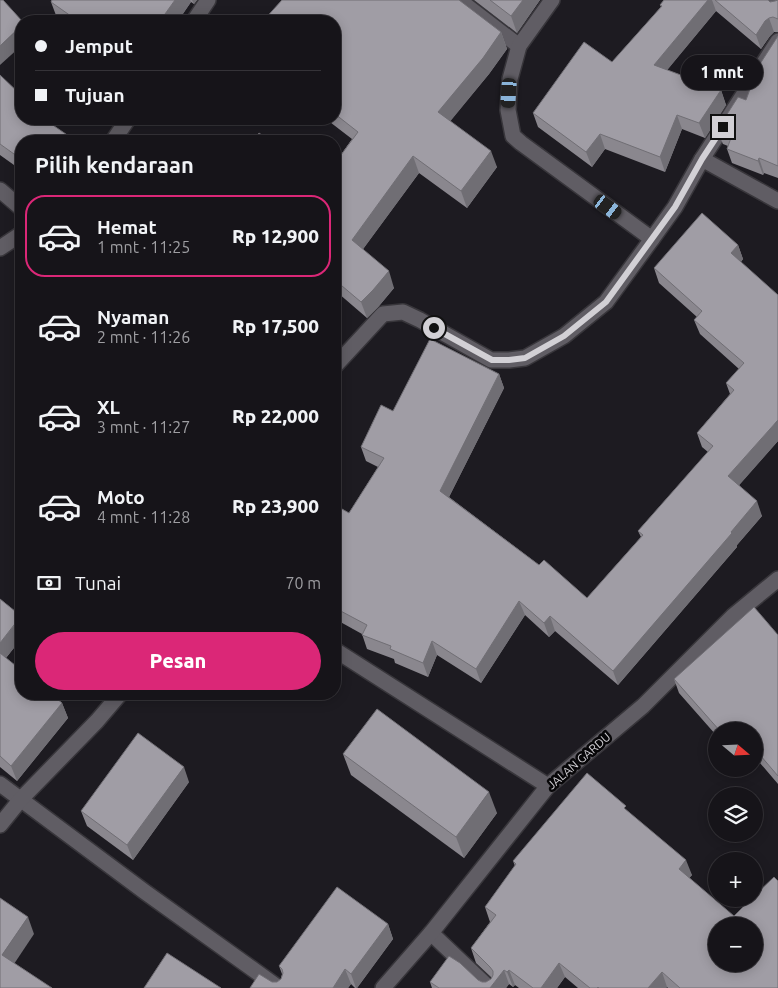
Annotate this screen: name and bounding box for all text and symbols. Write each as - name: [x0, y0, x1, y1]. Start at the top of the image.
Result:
- text: Jemput: [65, 35, 133, 57]
- callout: 1 mnt: [682, 54, 764, 90]
- text: 1 mnt: [700, 63, 744, 81]
- car: [500, 78, 517, 108]
- text: Tujuan: [65, 84, 125, 106]
- route end: [712, 116, 734, 138]
- text: Pilih kendaraan: [35, 152, 194, 177]
- car: [591, 192, 624, 222]
- icon: car: [37, 214, 82, 259]
- text: Hemat: [97, 216, 157, 238]
- text: Rp 12,900: [232, 225, 319, 247]
- text: 1 mnt · 11:25: [97, 238, 190, 256]
- icon: car: [37, 304, 82, 349]
- text: Nyaman: [97, 306, 169, 328]
- text: Rp 17,500: [232, 315, 319, 337]
- route start: [423, 317, 445, 339]
- text: 2 mnt · 11:26: [97, 328, 190, 346]
- icon: car: [37, 394, 82, 439]
- text: XL: [97, 396, 120, 418]
- text: Rp 22,000: [232, 405, 319, 427]
- text: 3 mnt · 11:27: [97, 418, 190, 436]
- icon: car: [37, 484, 82, 529]
- text: Moto: [97, 486, 145, 508]
- text: Rp 23,900: [232, 495, 319, 517]
- text: 4 mnt · 11:28: [97, 508, 190, 526]
- icon: cash: [35, 569, 63, 597]
- text: Tunai: [75, 572, 121, 594]
- text: 70 m: [285, 574, 321, 592]
- button: Pesan: [35, 632, 321, 690]
- north arrow: [708, 722, 762, 778]
- map controls: [708, 722, 763, 972]
- street label: JALAN GARDU: [545, 730, 613, 791]
- button: layers: [708, 787, 763, 842]
- button: +: [708, 852, 763, 907]
- button: −: [708, 917, 763, 972]

